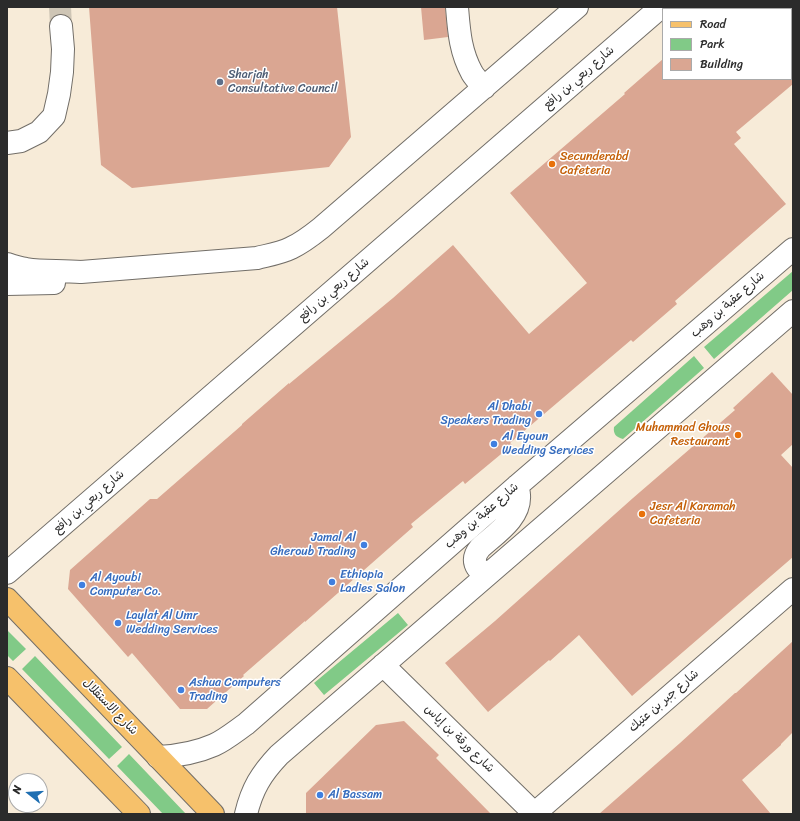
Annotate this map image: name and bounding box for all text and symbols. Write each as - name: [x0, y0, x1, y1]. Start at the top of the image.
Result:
- legend: [662, 8, 792, 80]
- text: Road: [700, 13, 726, 35]
- text: Park: [700, 33, 725, 55]
- street label: شارع ربعي بن رافع: [540, 43, 618, 113]
- text: Building: [700, 53, 743, 75]
- place label: Sharjah Consultative Council: [228, 68, 337, 96]
- marker: Sharjah Consultative Council: [215, 77, 225, 87]
- place label: Secunderabd Cafeteria: [560, 150, 628, 178]
- marker: Secunderabd Cafeteria: [547, 159, 557, 169]
- street label: شارع ربعي بن رافع: [295, 255, 373, 325]
- street label: شارع عقبة بن وهب: [688, 269, 768, 341]
- place label: Al Dhabi Speakers Trading: [440, 400, 531, 428]
- marker: Al Dhabi Speakers Trading: [534, 409, 544, 419]
- place label: Muhammad Ghous Restaurant: [636, 421, 730, 449]
- place label: Al Eyoun Wedding Services: [502, 430, 594, 458]
- marker: Muhammad Ghous Restaurant: [733, 430, 743, 440]
- marker: Al Eyoun Wedding Services: [489, 439, 499, 449]
- street label: شارع ربعي بن رافع: [50, 467, 128, 537]
- street label: شارع عقبة بن وهب: [442, 480, 522, 552]
- place label: Jesr Al Karamah Cafeteria: [650, 500, 736, 528]
- marker: Jesr Al Karamah Cafeteria: [637, 509, 647, 519]
- place label: Jamal Al Gheroub Trading: [270, 531, 356, 559]
- marker: Jamal Al Gheroub Trading: [359, 540, 369, 550]
- place label: Ethiopia Ladies Salon: [340, 568, 405, 596]
- place label: Al Ayoubi Computer Co.: [90, 571, 161, 599]
- marker: Ethiopia Ladies Salon: [327, 577, 337, 587]
- marker: Al Ayoubi Computer Co.: [77, 580, 87, 590]
- place label: Laylat Al Umr Wedding Services: [126, 609, 218, 637]
- marker: Laylat Al Umr Wedding Services: [113, 618, 123, 628]
- street label: شارع جبر بن عتيك: [626, 667, 702, 735]
- street label: شارع الاستقلال: [80, 676, 140, 738]
- place label: Ashua Computers Trading: [189, 676, 281, 704]
- marker: Ashua Computers Trading: [176, 685, 186, 695]
- street label: شارع ورقة بن إياس: [421, 702, 497, 776]
- north arrow: [8, 773, 48, 813]
- text: N: [7, 783, 27, 796]
- place label: Al Bassam: [328, 788, 382, 802]
- marker: Al Bassam: [315, 790, 325, 800]

